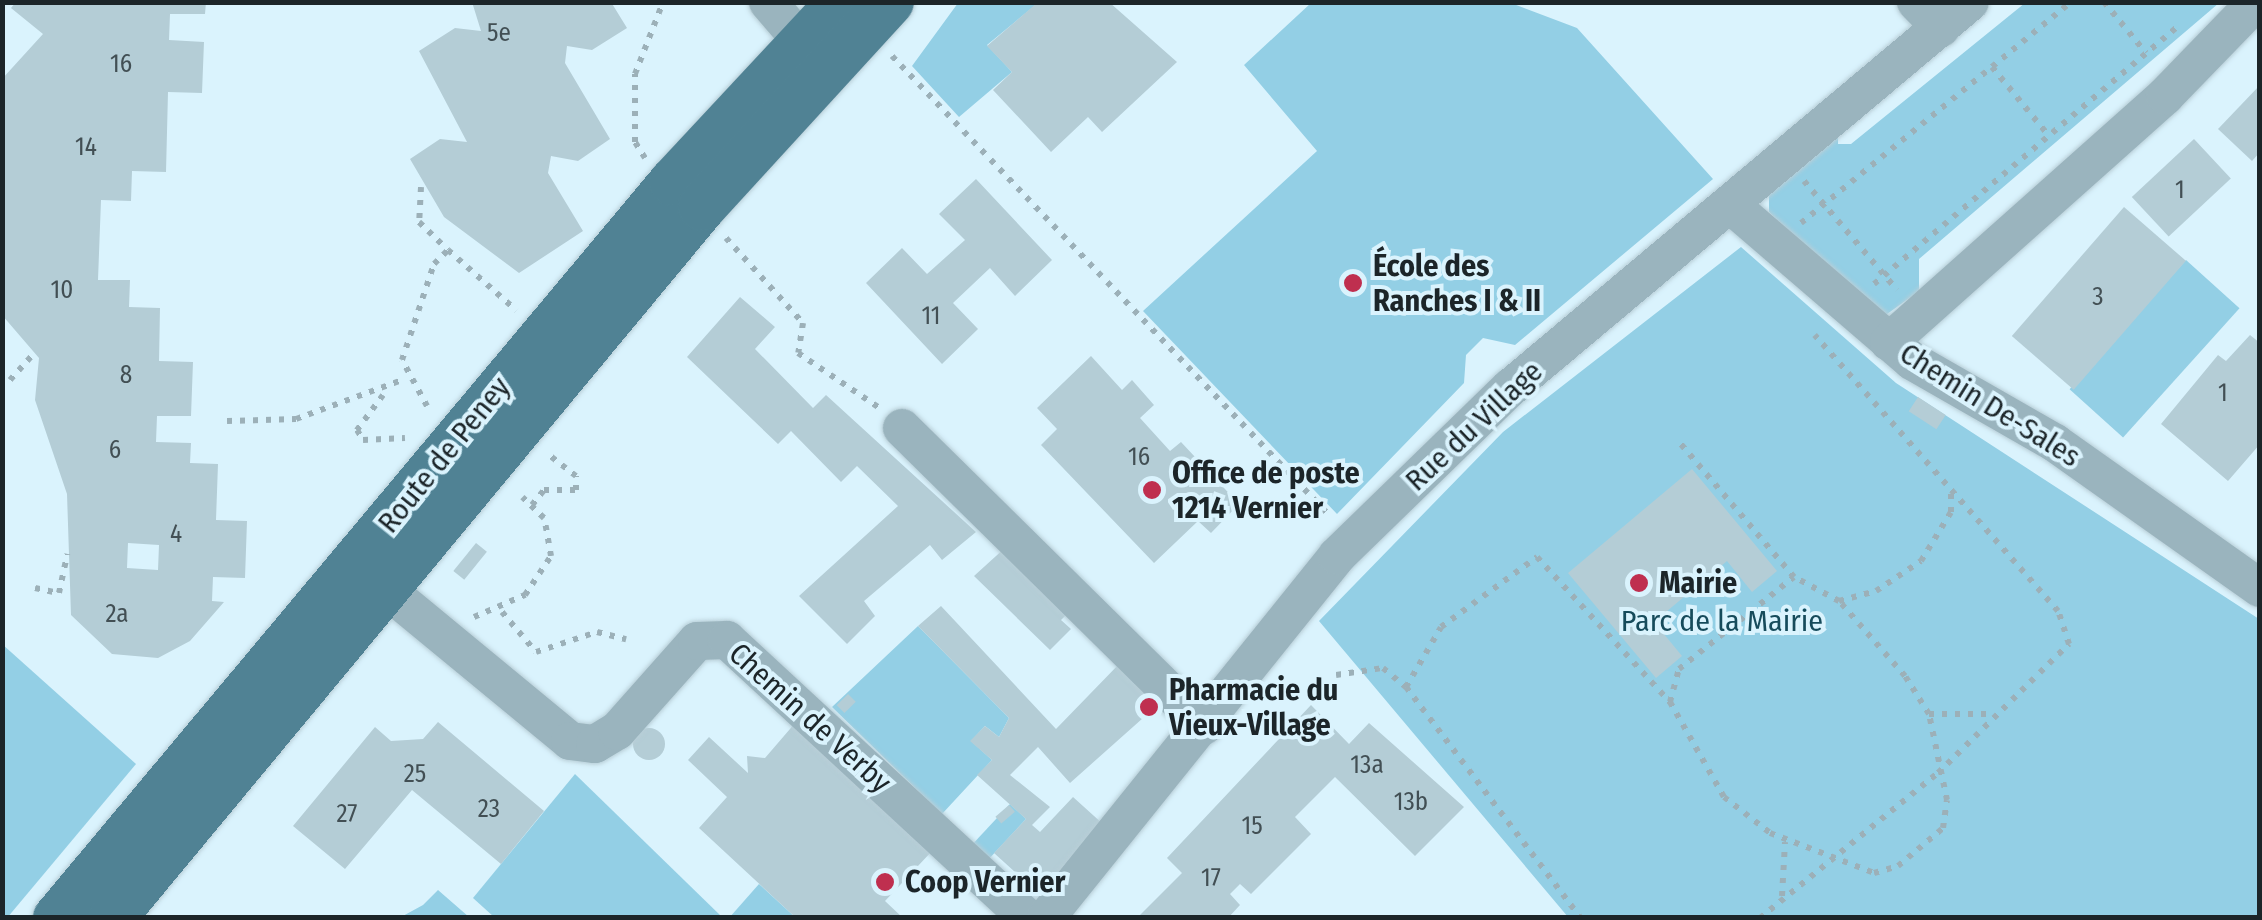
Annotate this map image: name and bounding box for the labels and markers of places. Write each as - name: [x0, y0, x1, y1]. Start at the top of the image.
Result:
- place label: École des Ranches I & II: [1373, 248, 1541, 318]
- marker: École des Ranches I & II: [1342, 272, 1364, 294]
- place label: Office de poste 1214 Vernier: [1172, 455, 1360, 526]
- marker: Office de poste 1214 Vernier: [1141, 479, 1163, 501]
- place label: Mairie: [1659, 565, 1737, 601]
- marker: Mairie: [1628, 572, 1650, 594]
- place label: Pharmacie du Vieux-Village: [1169, 672, 1338, 742]
- marker: Pharmacie du Vieux-Village: [1138, 696, 1160, 718]
- place label: Coop Vernier: [905, 864, 1066, 900]
- marker: Coop Vernier: [874, 871, 896, 893]

